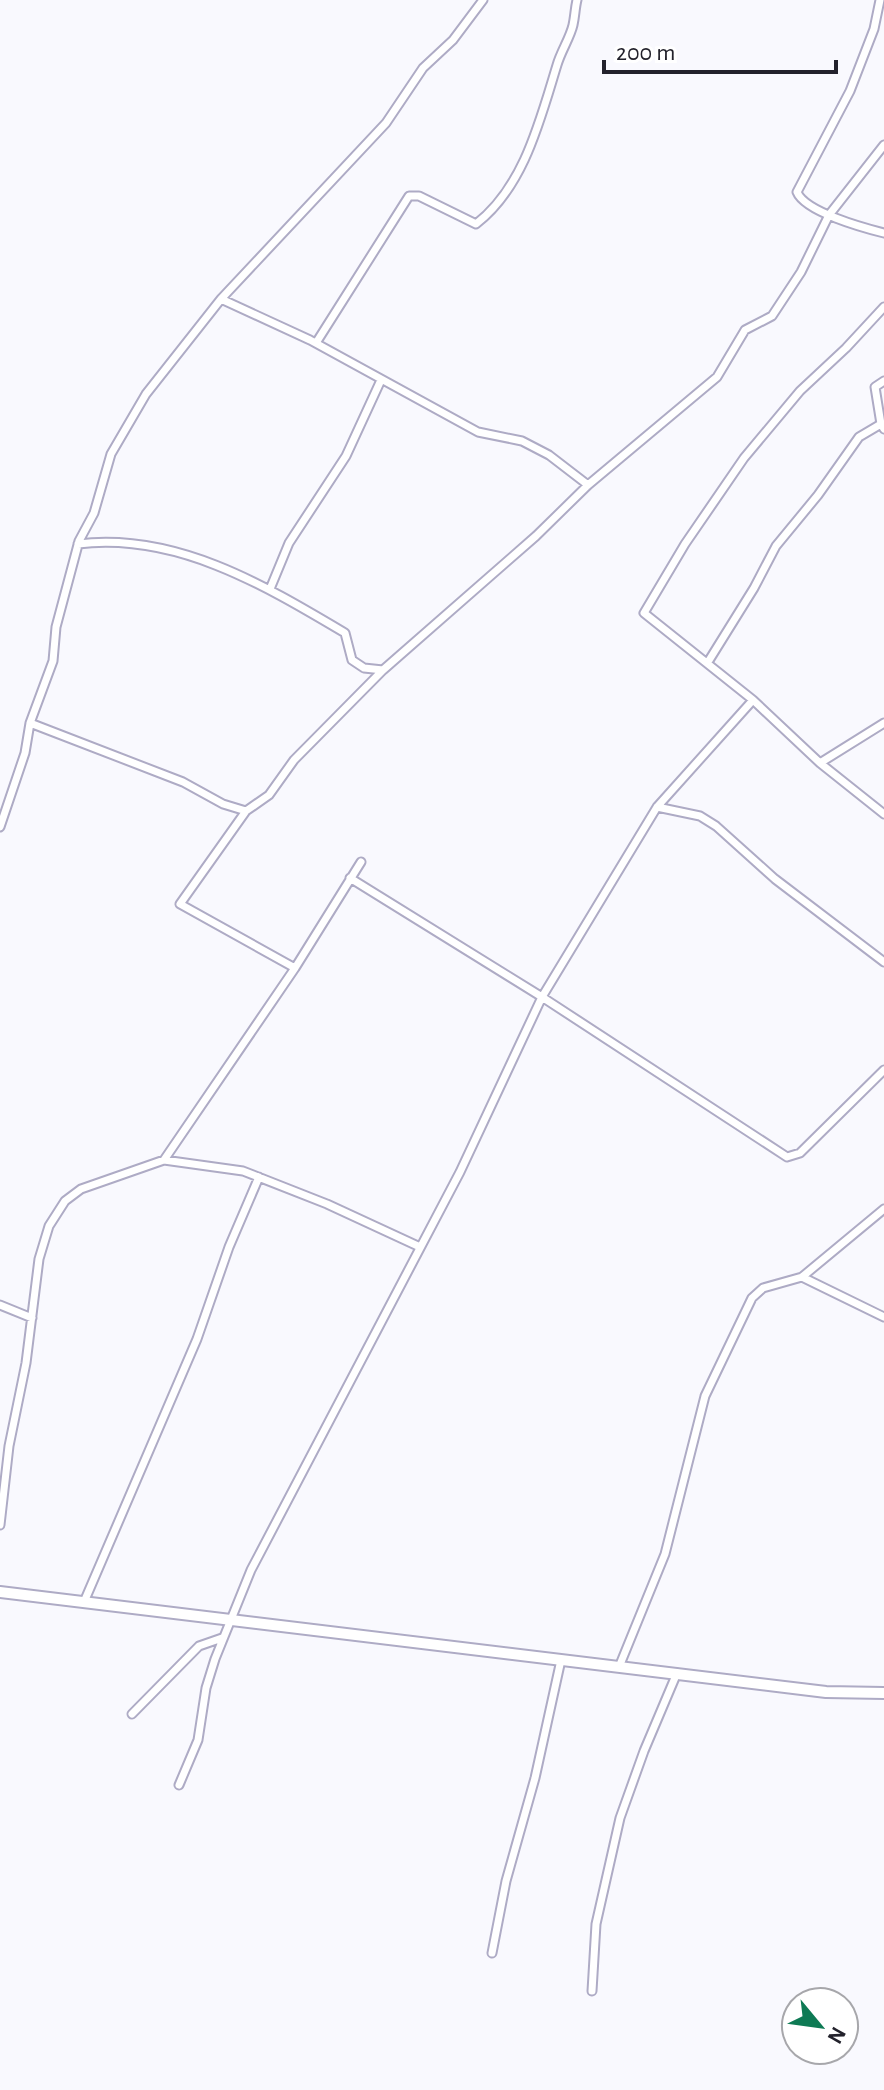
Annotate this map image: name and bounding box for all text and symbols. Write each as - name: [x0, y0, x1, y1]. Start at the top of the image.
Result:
- scale bar: [604, 24, 836, 74]
- text: 200 m: [616, 41, 675, 65]
- north arrow: [780, 1986, 860, 2066]
- text: N: [823, 2023, 850, 2047]

